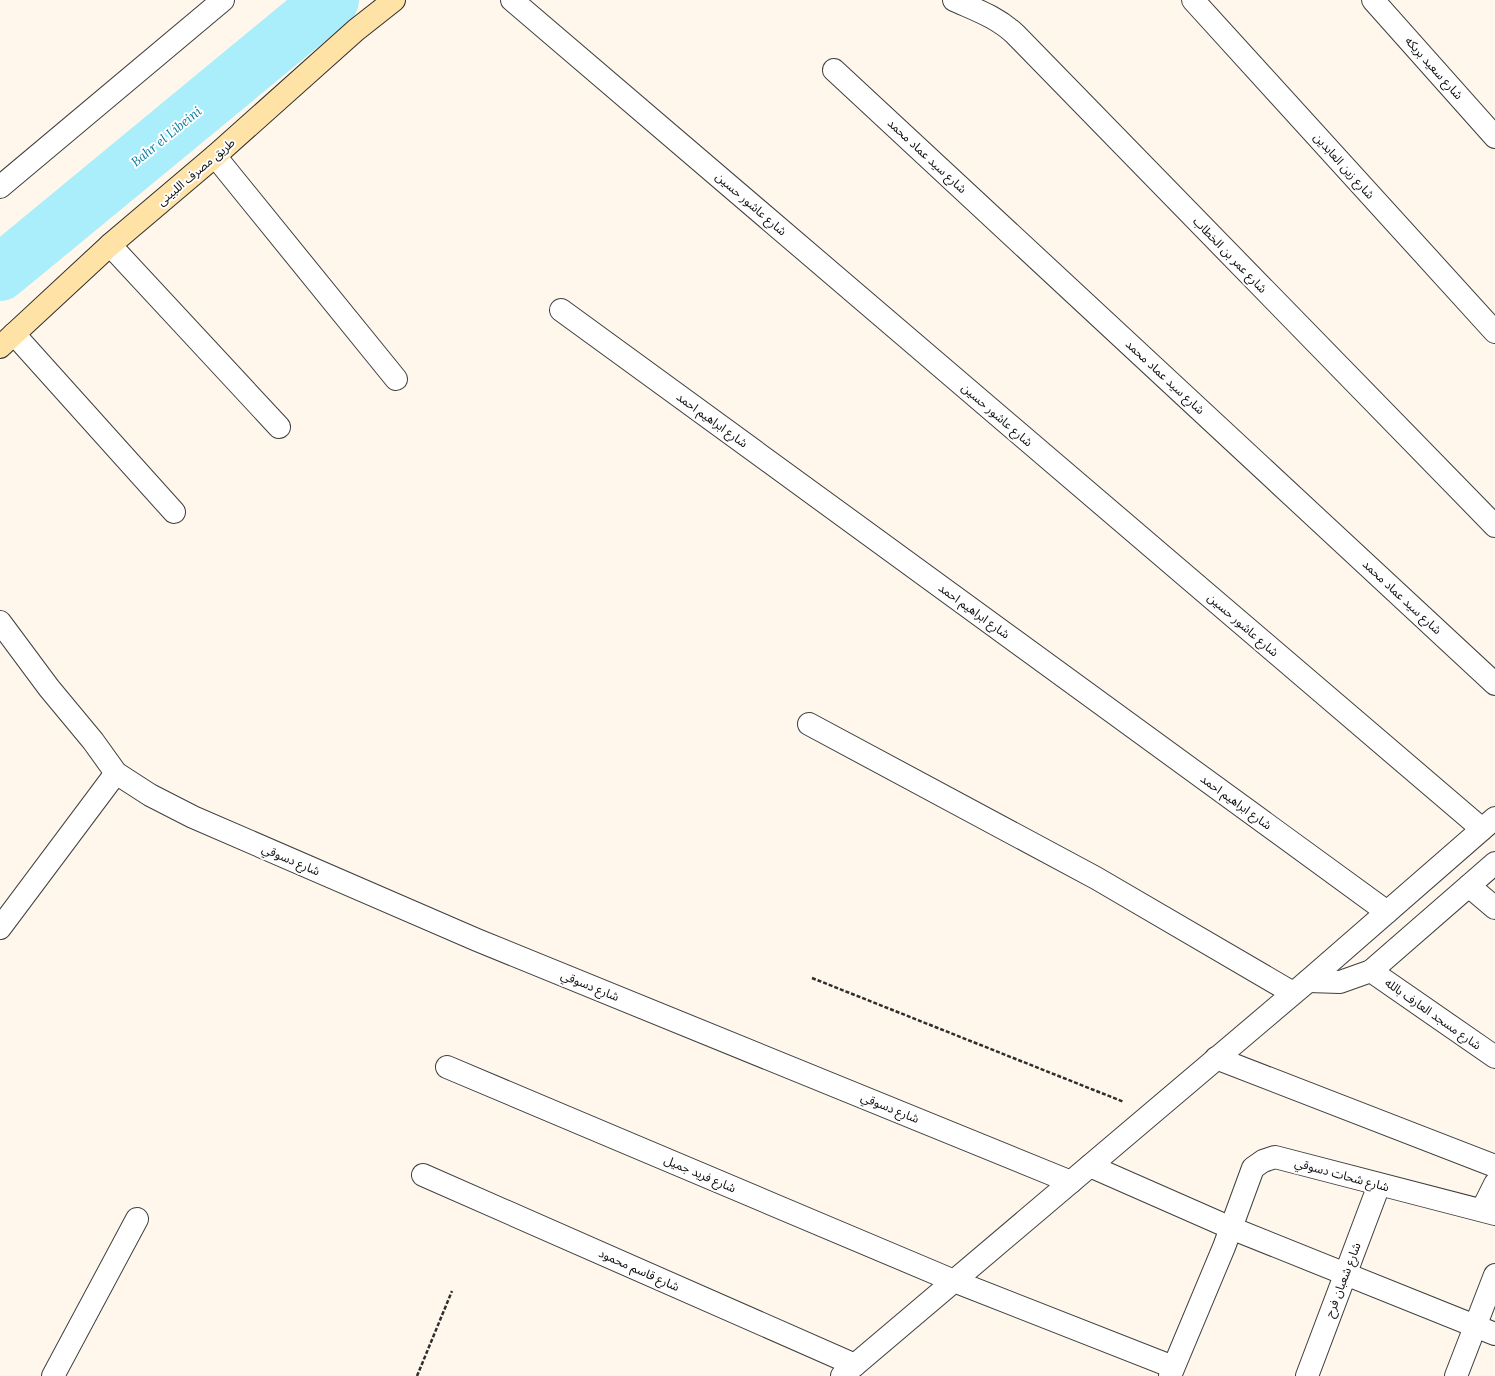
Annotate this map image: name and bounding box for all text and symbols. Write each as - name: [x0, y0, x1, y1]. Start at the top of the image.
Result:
- street label: شارع سعيد بريكه: [1401, 33, 1466, 104]
- water label: Bahr el Libeini: [127, 102, 206, 170]
- street label: شارع سيد عماد محمد: [883, 115, 970, 198]
- street label: شارع زين العابدين: [1309, 130, 1378, 203]
- street label: طريق مصرف اللبينى: [154, 135, 238, 209]
- street label: شارع عاشور حسين: [711, 169, 790, 240]
- street label: شارع عمر بن الخطاب: [1189, 213, 1271, 297]
- street label: شارع سيد عماد محمد: [1121, 336, 1208, 419]
- street label: شارع عاشور حسين: [957, 380, 1036, 451]
- street label: شارع ابراهيم احمد: [673, 389, 751, 452]
- street label: شارع سيد عماد محمد: [1358, 556, 1445, 639]
- street label: شارع ابراهيم احمد: [935, 580, 1013, 643]
- street label: شارع عاشور حسين: [1203, 590, 1282, 661]
- street label: شارع ابراهيم احمد: [1197, 771, 1275, 834]
- street label: شارع دسوقي: [259, 841, 322, 881]
- street label: شارع دسوقي: [558, 967, 622, 1007]
- street label: شارع مسجد العارف بالله: [1381, 975, 1484, 1054]
- street label: شارع دسوقي: [858, 1089, 922, 1129]
- street label: شارع فريد جميل: [661, 1152, 738, 1197]
- street label: شارع شحات دسوقي: [1293, 1155, 1391, 1197]
- street label: شارع شعبان فرح: [1321, 1240, 1366, 1320]
- street label: شارع قاسم محمود: [596, 1245, 682, 1296]

